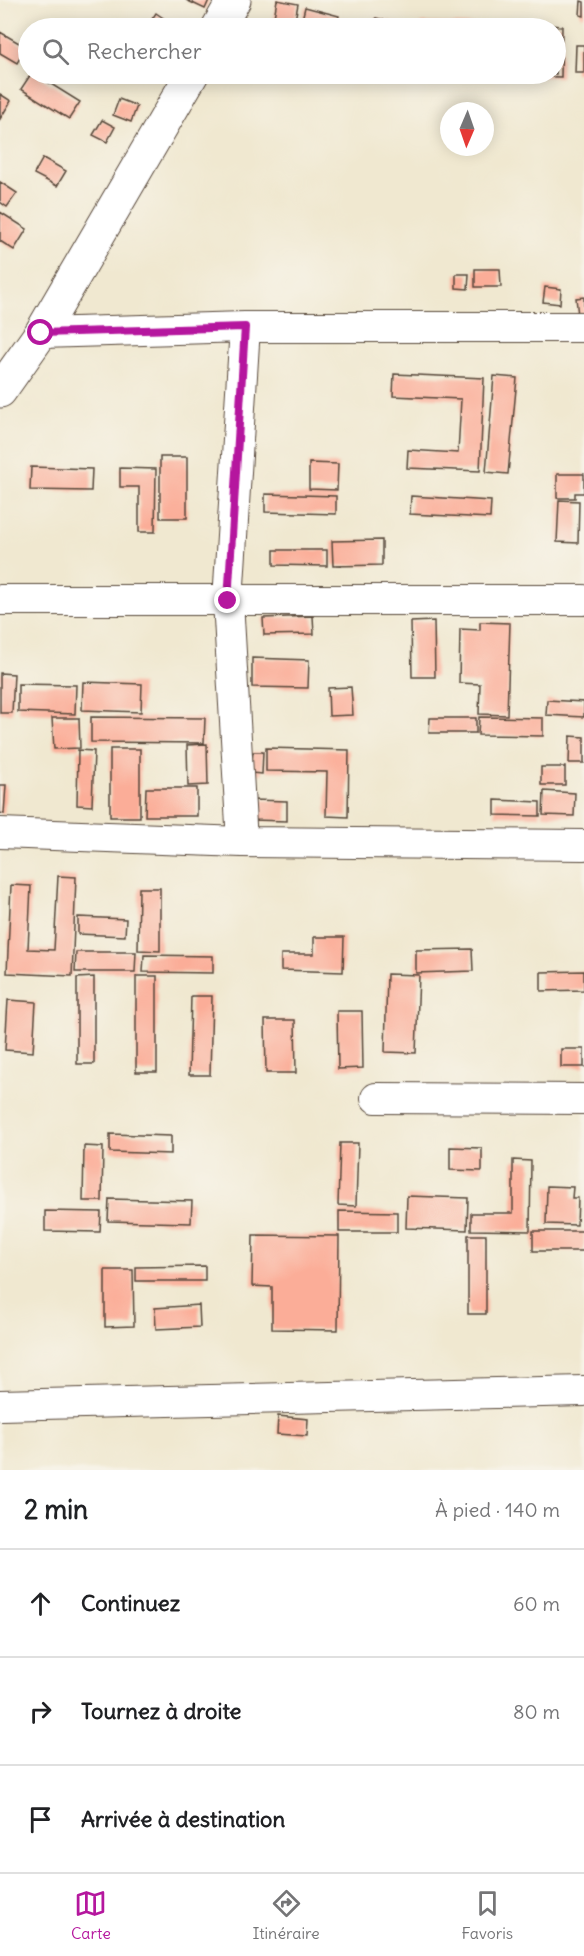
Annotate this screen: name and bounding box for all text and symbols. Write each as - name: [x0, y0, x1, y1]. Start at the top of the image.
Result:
- search box: [18, 18, 566, 84]
- icon: search: [39, 35, 72, 68]
- text: Rechercher: [87, 37, 202, 65]
- north arrow: [440, 102, 494, 156]
- route start: [27, 319, 53, 345]
- route end: [214, 587, 240, 613]
- text: 2 min: [24, 1493, 88, 1526]
- text: À pied · 140 m: [435, 1497, 560, 1522]
- icon: ahead: [24, 1587, 57, 1620]
- text: Continuez: [81, 1589, 180, 1617]
- text: 60 m: [513, 1591, 560, 1616]
- icon: right: [24, 1695, 57, 1728]
- text: Tournez à droite: [81, 1697, 241, 1725]
- text: 80 m: [513, 1699, 560, 1724]
- icon: arrive: [24, 1803, 57, 1836]
- text: Arrivée à destination: [81, 1805, 285, 1833]
- tab: Carte: [71, 1887, 111, 1943]
- tab: Itinéraire: [253, 1887, 320, 1943]
- tab: Favoris: [462, 1887, 513, 1943]

